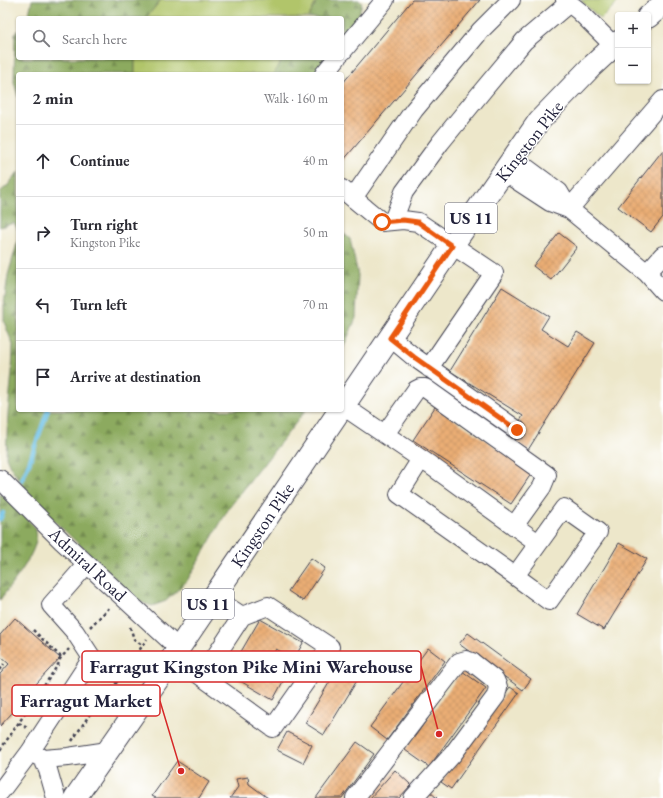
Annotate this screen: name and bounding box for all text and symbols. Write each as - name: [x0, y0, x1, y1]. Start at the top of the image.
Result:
- map controls: [615, 12, 651, 84]
- button: +: [615, 12, 651, 48]
- search box: [16, 16, 344, 60]
- icon: search: [30, 27, 52, 49]
- text: Search here: [62, 29, 127, 48]
- button: −: [615, 48, 651, 84]
- text: 2 min: [32, 87, 73, 109]
- text: Walk · 160 m: [264, 90, 328, 107]
- street label: Kingston Pike: [490, 96, 568, 186]
- icon: ahead: [32, 150, 54, 172]
- text: Continue: [70, 151, 130, 170]
- text: 40 m: [303, 152, 328, 169]
- road number: US 11: [445, 203, 497, 233]
- route start: [373, 213, 391, 231]
- text: Turn right: [70, 215, 138, 234]
- icon: right: [32, 222, 54, 244]
- text: 50 m: [303, 224, 328, 241]
- text: Kingston Pike: [70, 234, 140, 251]
- icon: left: [32, 294, 54, 316]
- text: Turn left: [70, 295, 127, 314]
- text: 70 m: [303, 296, 328, 313]
- icon: arrive: [32, 366, 54, 388]
- text: Arrive at destination: [70, 367, 201, 386]
- route end: [508, 421, 526, 439]
- street label: Kingston Pike: [225, 478, 299, 572]
- street label: Admiral Road: [43, 521, 133, 607]
- road number: US 11: [182, 589, 234, 619]
- callout: Farragut Kingston Pike Mini Warehouse: [82, 651, 421, 682]
- text: Farragut Kingston Pike Mini Warehouse: [89, 654, 413, 679]
- callout: Farragut Market: [12, 685, 160, 716]
- text: Farragut Market: [20, 688, 152, 713]

